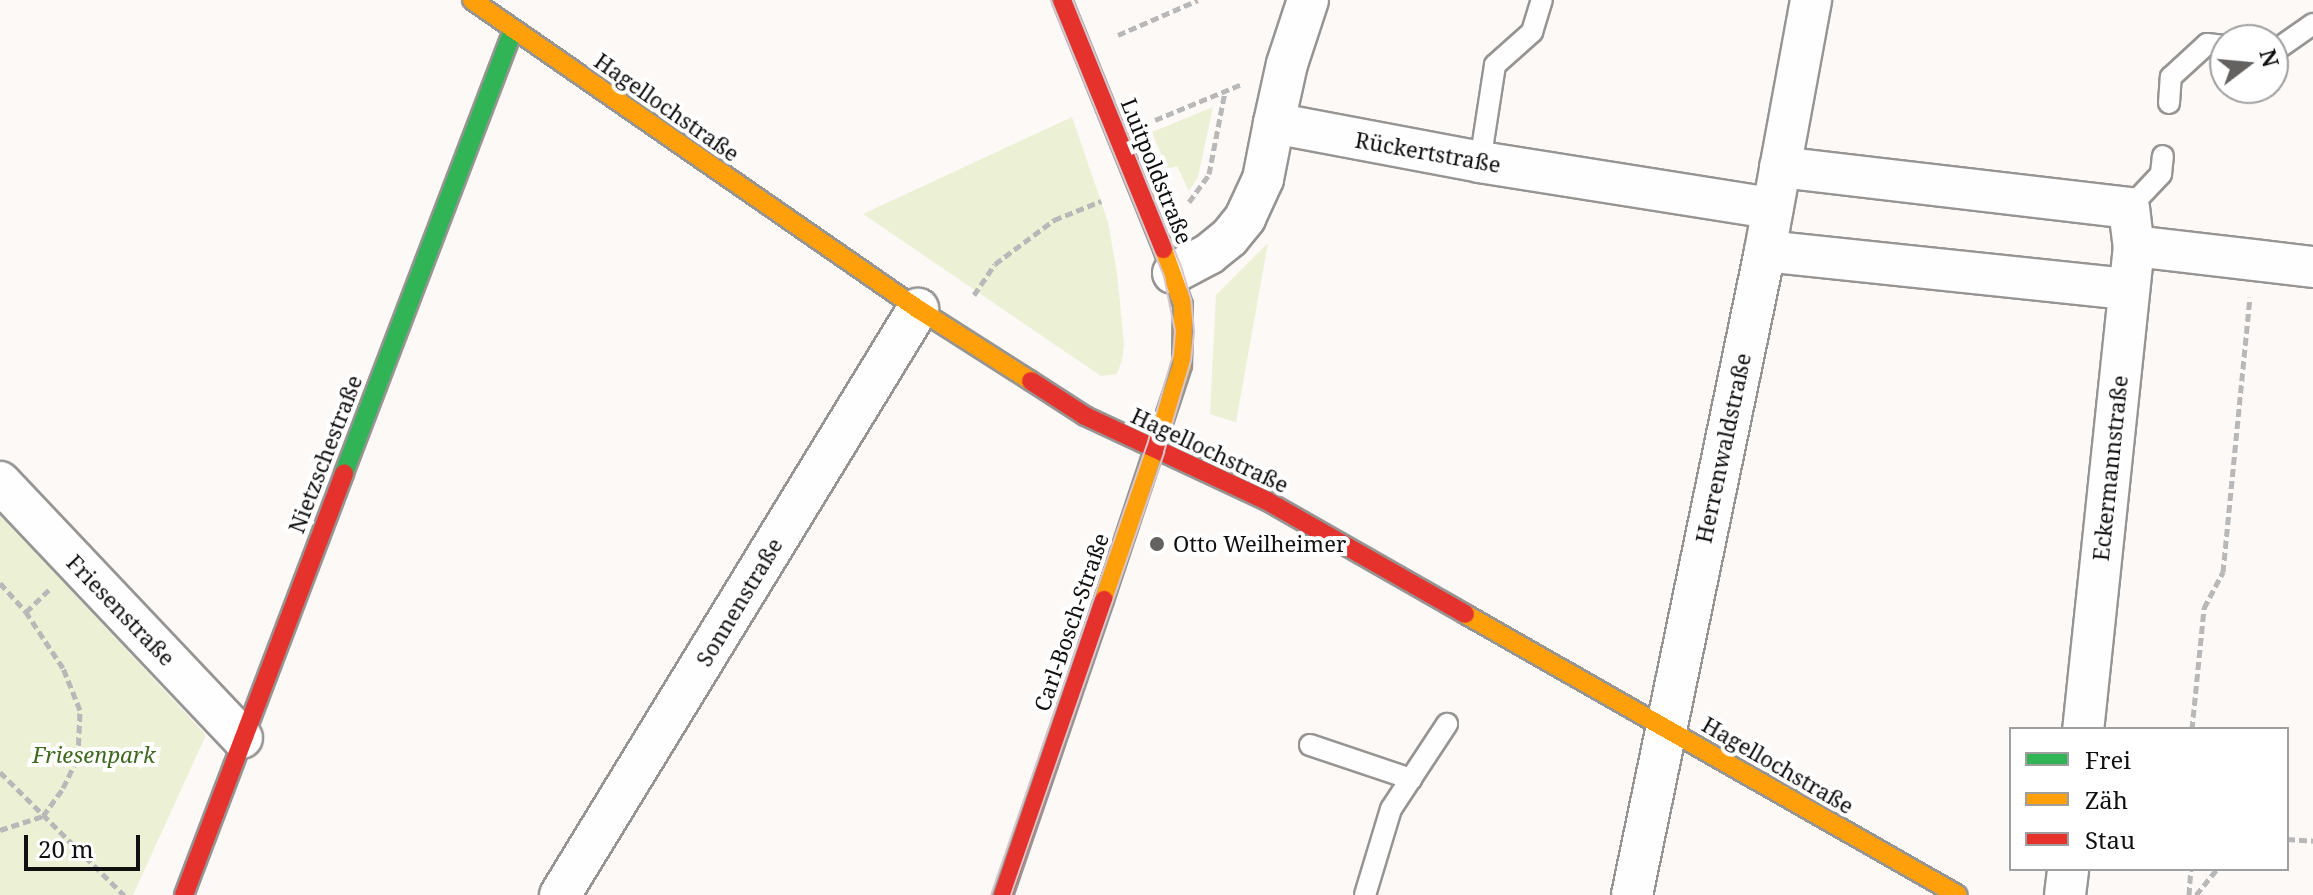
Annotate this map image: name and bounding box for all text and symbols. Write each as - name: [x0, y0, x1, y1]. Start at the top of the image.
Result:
- north arrow: [2209, 24, 2289, 104]
- text: N: [2253, 45, 2287, 70]
- street label: Hagellochstraße: [590, 47, 744, 167]
- street label: Luitpoldstraße: [1116, 94, 1198, 248]
- street label: Rückertstraße: [1353, 126, 1503, 178]
- street label: Herrenwaldstraße: [1690, 351, 1756, 545]
- street label: Nietzschestraße: [283, 371, 367, 537]
- street label: Eckermannstraße: [2087, 374, 2133, 562]
- street label: Hagellochstraße: [1127, 402, 1293, 498]
- street label: Carl-Bosch-Straße: [1028, 530, 1114, 714]
- place label: Otto Weilheimer: [1173, 531, 1346, 557]
- street label: Sonnenstraße: [690, 533, 788, 671]
- marker: Otto Weilheimer: [1148, 535, 1166, 553]
- street label: Friesenstraße: [61, 549, 181, 671]
- street label: Hagellochstraße: [1698, 711, 1858, 819]
- legend: [2009, 727, 2289, 871]
- park label: Friesenpark: [32, 742, 156, 768]
- text: Frei: [2085, 743, 2131, 776]
- text: Zäh: [2085, 783, 2128, 816]
- scale bar: [28, 819, 144, 869]
- text: Stau: [2085, 823, 2135, 856]
- text: 20 m: [38, 832, 94, 865]

